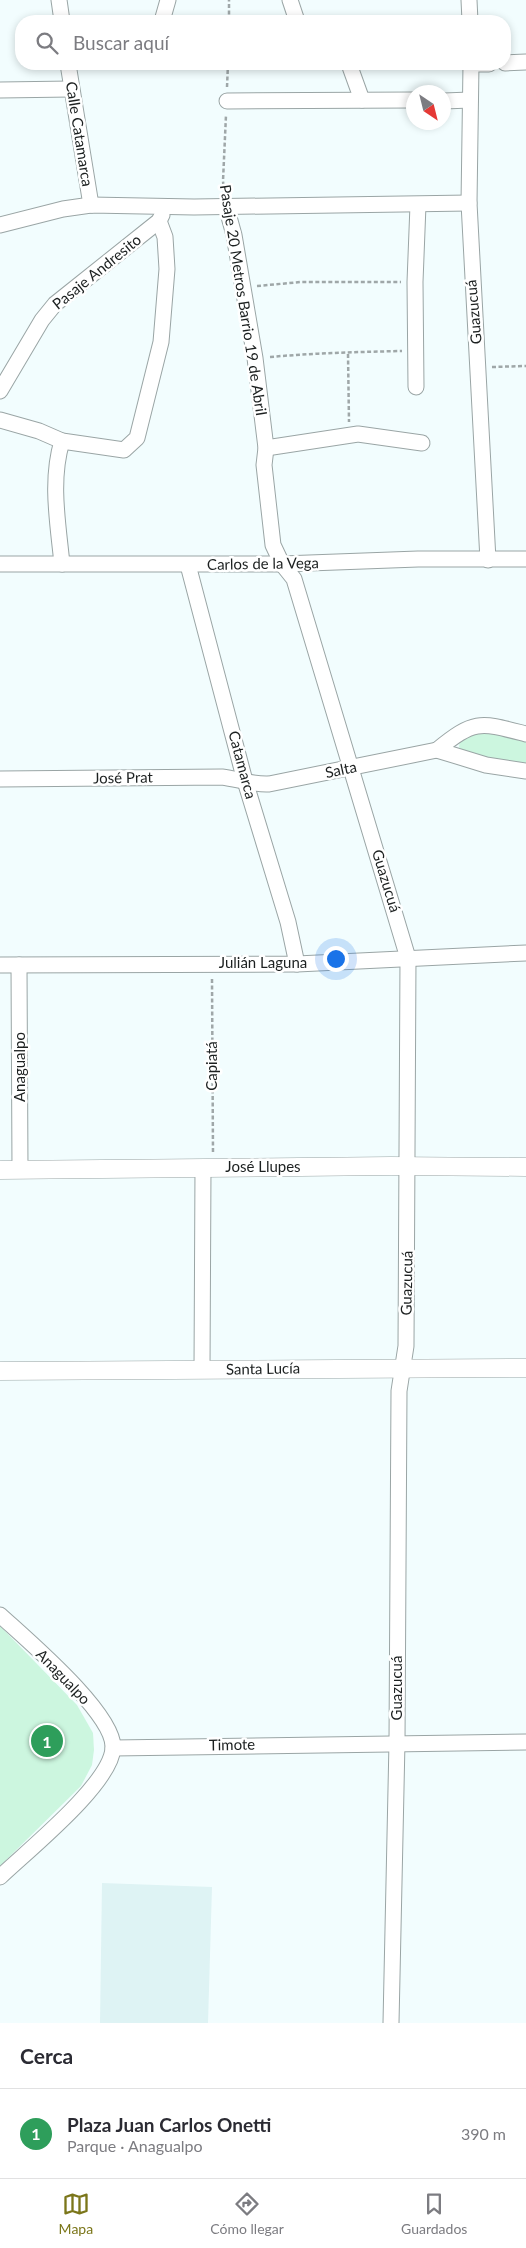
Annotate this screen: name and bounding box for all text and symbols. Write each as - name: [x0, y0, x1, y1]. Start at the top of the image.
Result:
- search box: [15, 15, 511, 70]
- icon: search: [33, 29, 61, 57]
- text: Buscar aquí: [73, 31, 169, 54]
- street label: Calle Catamarca: [63, 80, 97, 188]
- north arrow: [406, 85, 451, 130]
- street label: Pasaje 20 Metros Barrio 19 de Abril: [217, 183, 271, 417]
- street label: Pasaje Andresito: [48, 230, 144, 312]
- street label: Guazucuá: [461, 279, 485, 345]
- street label: Carlos de la Vega: [207, 553, 319, 573]
- street label: Catamarca: [225, 729, 261, 801]
- street label: Salta: [323, 757, 358, 781]
- street label: José Prat: [93, 767, 154, 787]
- street label: Guazucuá: [369, 847, 405, 914]
- your location: [323, 946, 349, 972]
- street label: Julián Laguna: [219, 953, 307, 971]
- street label: Anagualpo: [10, 1032, 28, 1102]
- street label: Capiatá: [202, 1041, 220, 1091]
- street label: José Llupes: [225, 1157, 301, 1175]
- street label: Guazucuá: [396, 1250, 416, 1316]
- street label: Santa Lucía: [226, 1358, 300, 1378]
- street label: Anagualpo: [33, 1645, 95, 1708]
- street label: Guazucuá: [387, 1656, 405, 1720]
- pin: 1: [31, 1722, 63, 1760]
- street label: Timote: [209, 1735, 255, 1753]
- text: Cerca: [20, 2043, 73, 2068]
- text: Plaza Juan Carlos Onetti: [67, 2113, 271, 2136]
- text: 1: [31, 2124, 41, 2143]
- text: 390 m: [461, 2124, 506, 2143]
- text: Parque · Anagualpo: [67, 2136, 203, 2155]
- tab: Mapa: [59, 2190, 93, 2237]
- tab: Cómo llegar: [210, 2190, 284, 2237]
- tab: Guardados: [401, 2190, 467, 2237]

